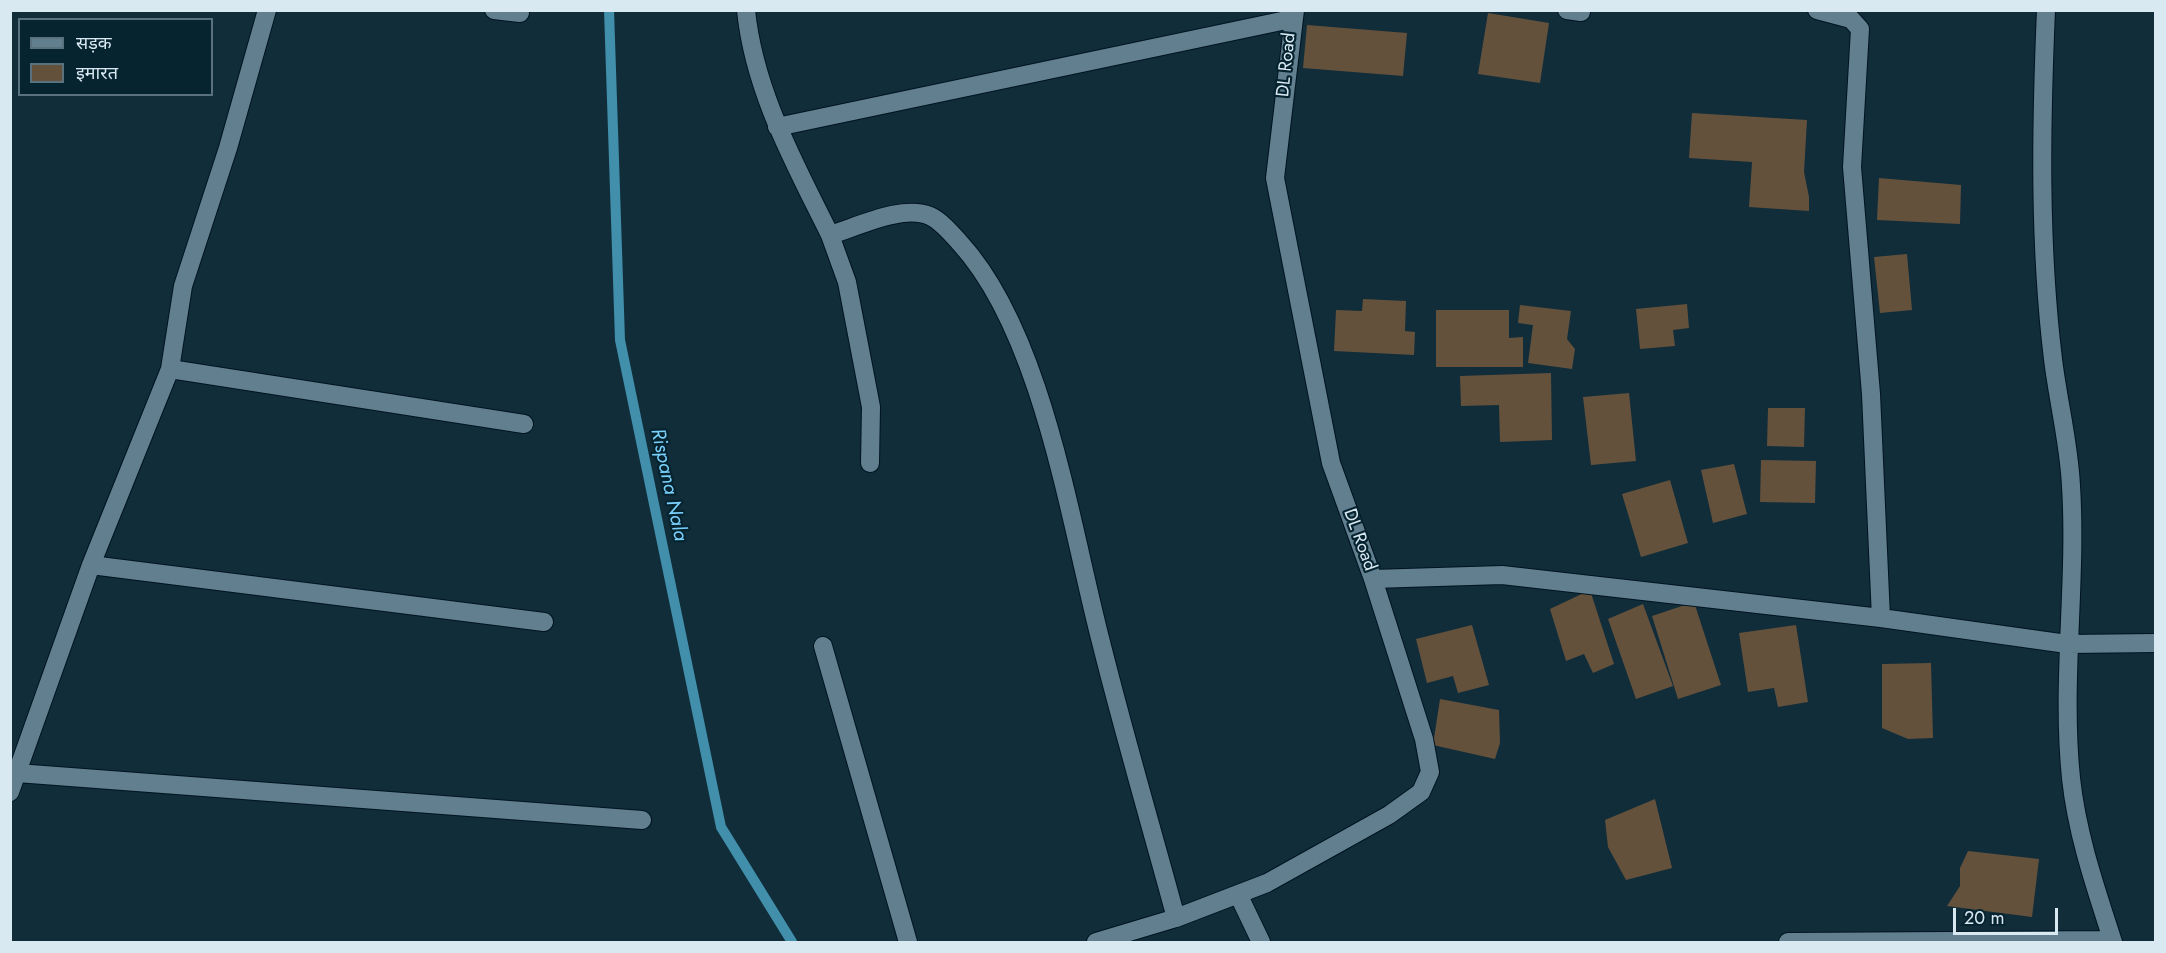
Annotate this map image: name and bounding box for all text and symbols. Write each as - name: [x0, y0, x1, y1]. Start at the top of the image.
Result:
- legend: [18, 18, 213, 96]
- text: सड़क: [76, 30, 112, 56]
- street label: DL Road: [1273, 32, 1301, 98]
- text: इमारत: [76, 60, 118, 86]
- water label: Rispana Nala: [644, 426, 692, 544]
- street label: DL Road: [1338, 506, 1380, 574]
- scale bar: [1956, 896, 2061, 934]
- text: 20 m: [1964, 905, 2004, 931]

